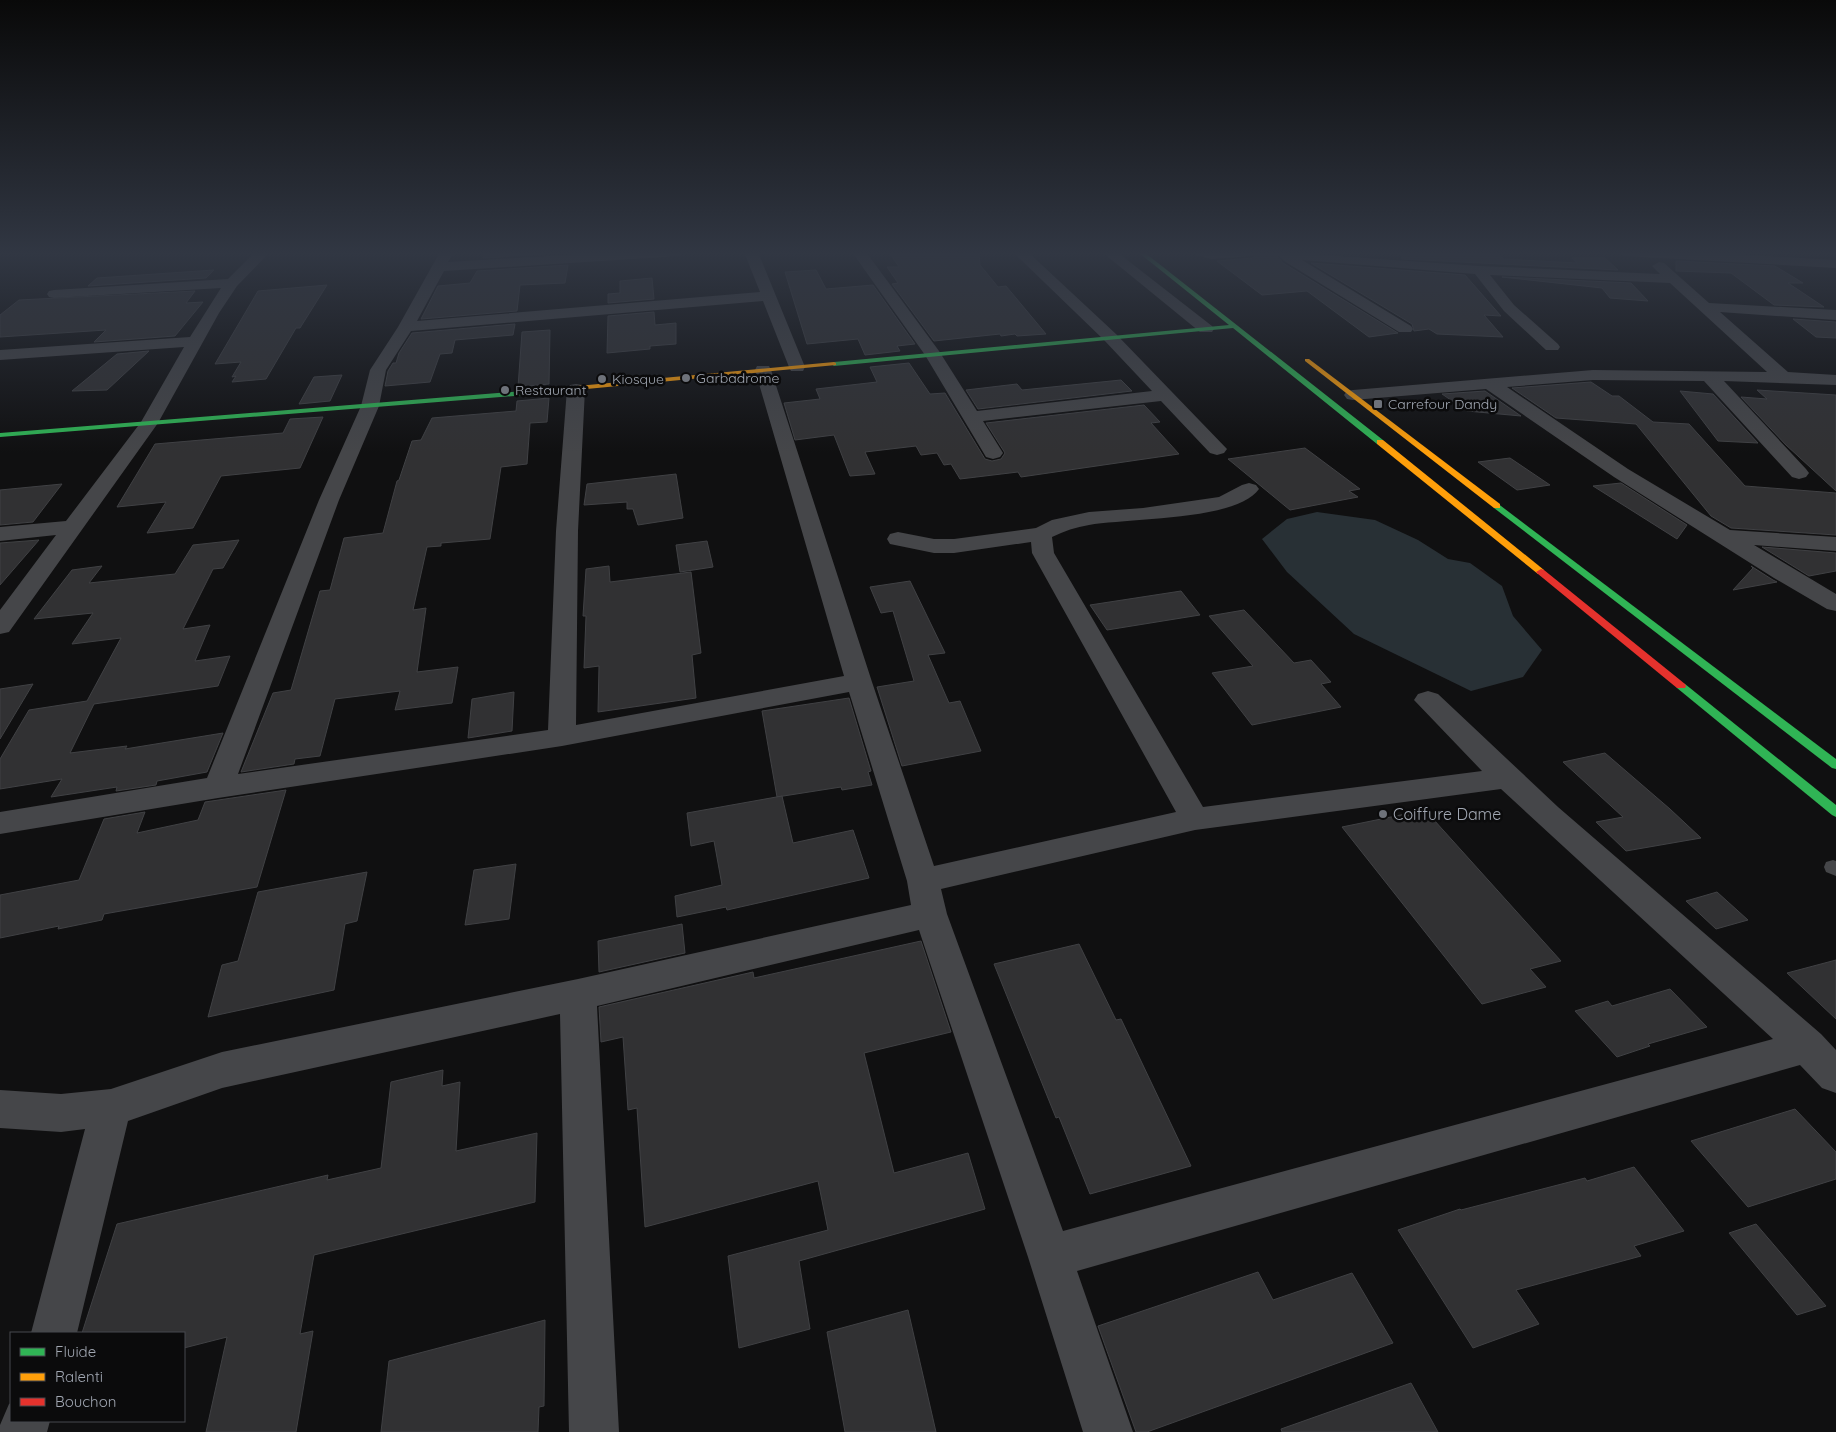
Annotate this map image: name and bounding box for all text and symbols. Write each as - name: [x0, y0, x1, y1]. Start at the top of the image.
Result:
- place label: Garbadrome: [696, 369, 780, 387]
- place label: Kiosque: [612, 370, 664, 388]
- marker: Garbadrome: [680, 372, 692, 384]
- marker: Kiosque: [596, 373, 608, 385]
- place label: Restaurant: [515, 381, 587, 399]
- marker: Restaurant: [499, 384, 511, 396]
- place label: Carrefour Dandy: [1388, 395, 1497, 413]
- marker: Carrefour Dandy: [1372, 398, 1384, 410]
- place label: Coiffure Dame: [1393, 804, 1501, 824]
- marker: Coiffure Dame: [1377, 808, 1389, 820]
- legend: [10, 1332, 185, 1422]
- text: Fluide: [55, 1342, 96, 1361]
- text: Ralenti: [55, 1367, 103, 1386]
- text: Bouchon: [55, 1392, 116, 1411]

